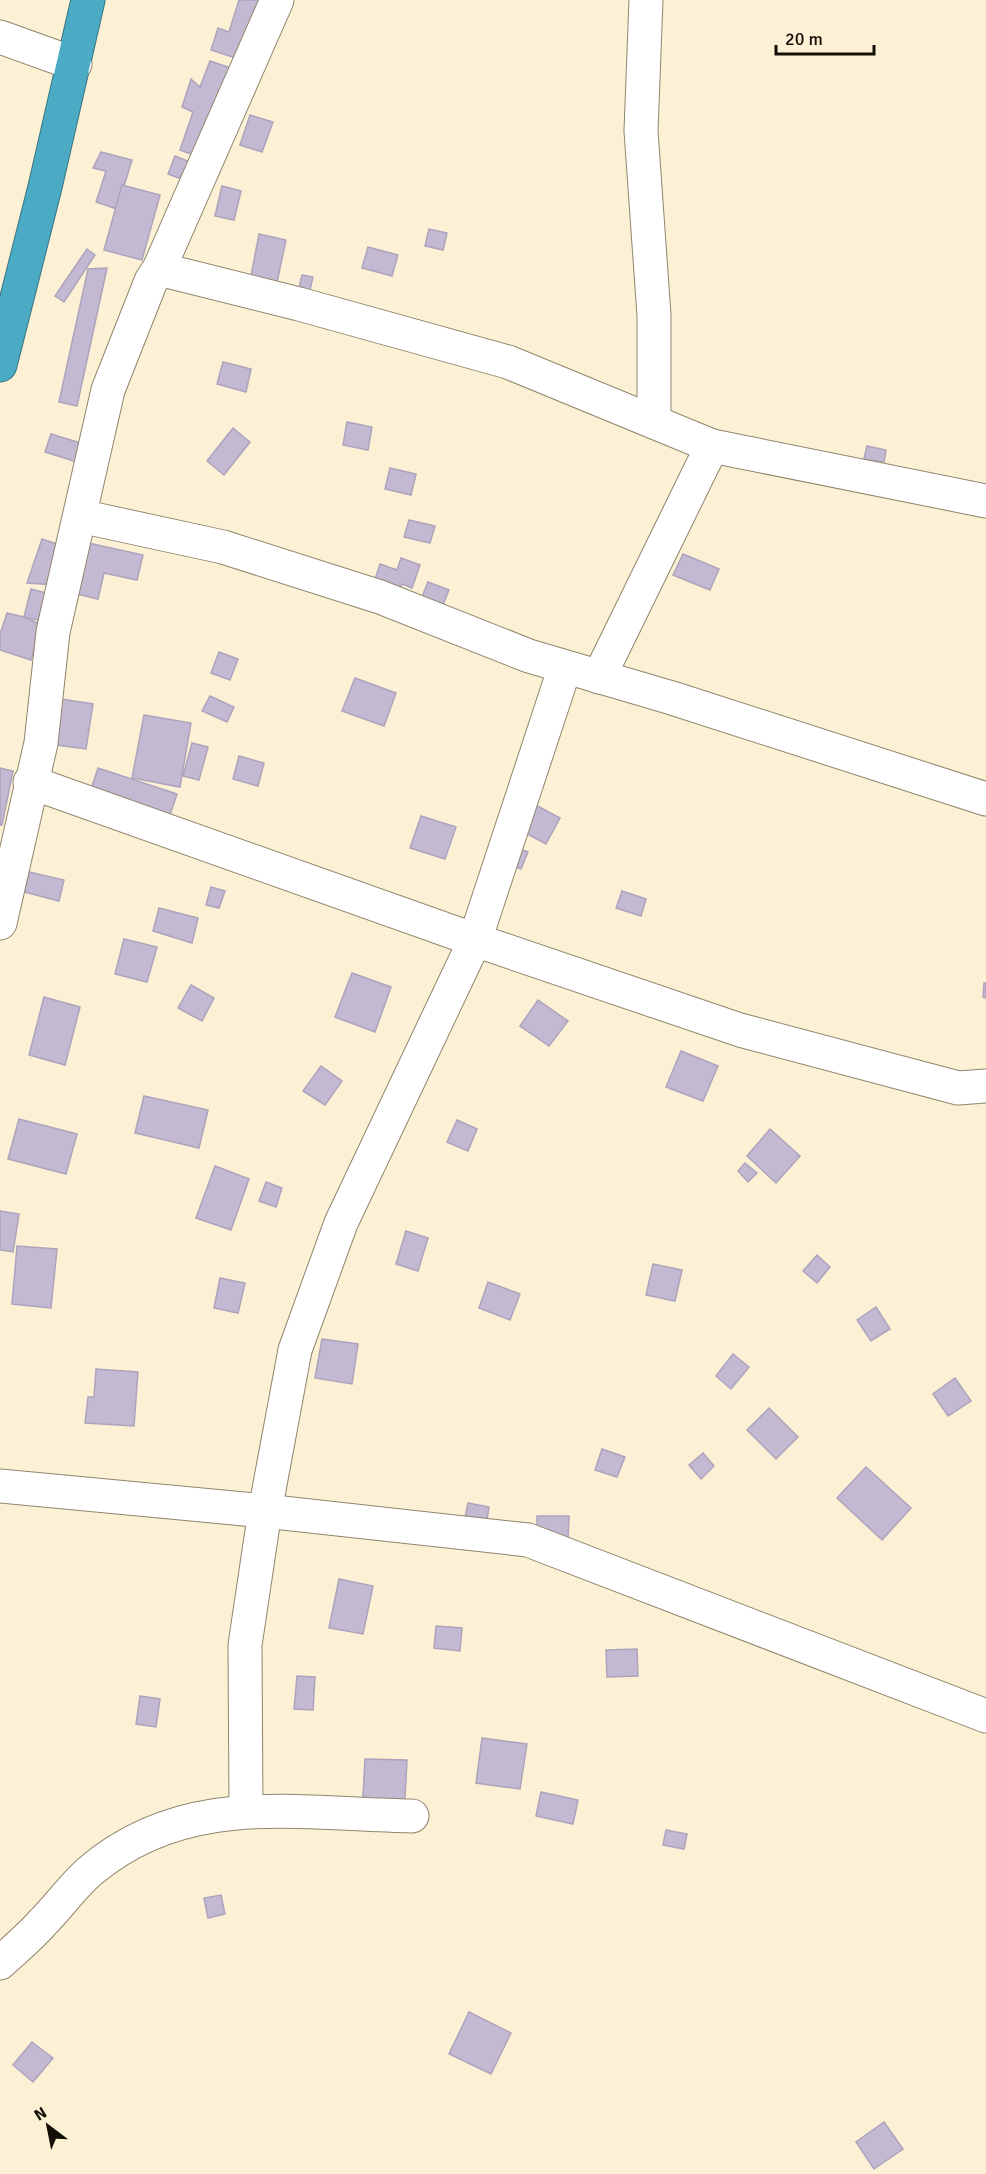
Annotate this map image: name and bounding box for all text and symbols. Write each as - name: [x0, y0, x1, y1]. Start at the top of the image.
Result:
- scale bar: [776, 18, 874, 56]
- text: 20 m: [785, 28, 823, 50]
- north arrow: [18, 2096, 78, 2156]
- text: N: [31, 2103, 51, 2126]

